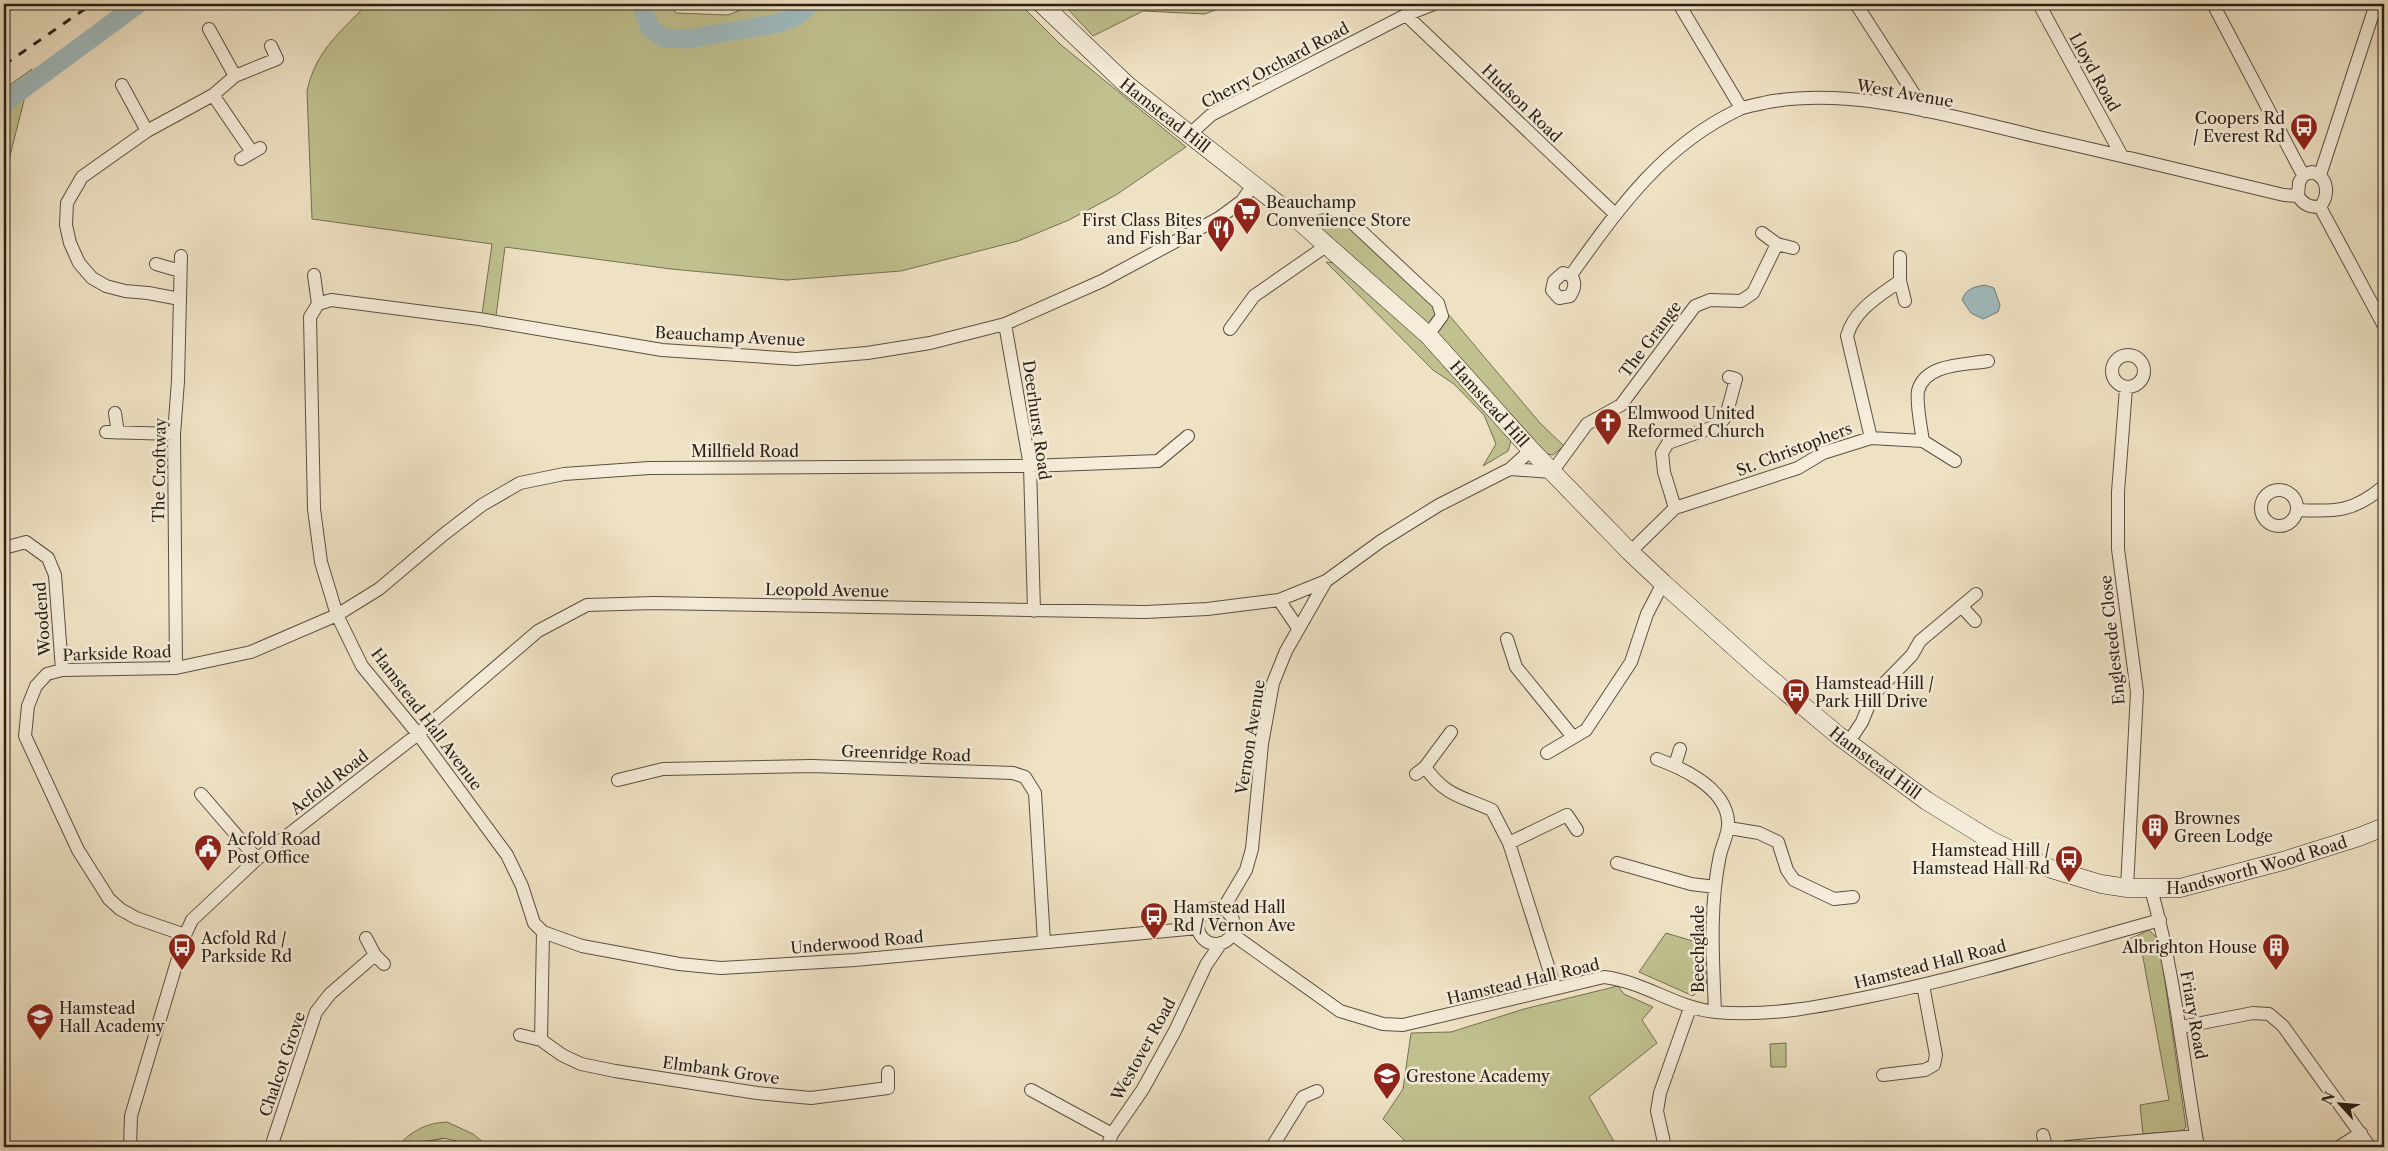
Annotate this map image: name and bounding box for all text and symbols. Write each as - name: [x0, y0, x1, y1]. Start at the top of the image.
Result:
- street label: Cherry Orchard Road: [1198, 17, 1352, 112]
- street label: Lloyd Road: [2065, 29, 2125, 115]
- street label: Hudson Road: [1478, 60, 1566, 146]
- street label: Hamstead Hill: [1116, 73, 1214, 157]
- street label: West Avenue: [1854, 74, 1955, 111]
- place label: Coopers Rd / Everest Rd: [2193, 108, 2285, 146]
- bus stop icon: Coopers Rd / Everest Rd: [2289, 112, 2319, 151]
- place label: Beauchamp Convenience Store: [1266, 192, 1411, 230]
- supermarket icon: Beauchamp Convenience Store: [1232, 196, 1262, 235]
- place label: First Class Bites and Fish Bar: [1082, 210, 1202, 248]
- restaurant icon: First Class Bites and Fish Bar: [1206, 214, 1236, 253]
- street label: The Grange: [1615, 297, 1685, 381]
- street label: Beauchamp Avenue: [654, 322, 806, 350]
- street label: Hamstead Hill: [1446, 356, 1533, 451]
- street label: Deerhurst Road: [1019, 359, 1055, 481]
- place label: Elmwood United Reformed Church: [1627, 403, 1765, 441]
- church icon: Elmwood United Reformed Church: [1593, 407, 1623, 446]
- street label: The Croftway: [148, 416, 170, 522]
- street label: St. Christophers: [1733, 418, 1855, 480]
- street label: Millfield Road: [691, 441, 799, 461]
- street label: Englestede Close: [2095, 574, 2129, 706]
- street label: Leopold Avenue: [765, 579, 889, 601]
- street label: Woodend: [29, 581, 55, 658]
- street label: Parkside Road: [62, 641, 172, 665]
- street label: Hamstead Hall Avenue: [367, 644, 487, 794]
- place label: Hamstead Hill / Park Hill Drive: [1815, 673, 1934, 711]
- bus stop icon: Hamstead Hill / Park Hill Drive: [1781, 677, 1811, 716]
- street label: Vernon Avenue: [1231, 678, 1269, 797]
- street label: Hamstead Hill: [1825, 722, 1925, 803]
- street label: Greenridge Road: [841, 741, 971, 765]
- street label: Acfold Road: [285, 745, 372, 819]
- place label: Brownes Green Lodge: [2174, 808, 2273, 846]
- building icon: Brownes Green Lodge: [2140, 812, 2170, 851]
- place label: Acfold Road Post Office: [226, 829, 321, 867]
- street label: Handsworth Wood Road: [2166, 831, 2350, 898]
- public building icon: Acfold Road Post Office: [193, 833, 223, 872]
- place label: Hamstead Hill / Hamstead Hall Rd: [1912, 840, 2050, 878]
- bus stop icon: Hamstead Hill / Hamstead Hall Rd: [2054, 844, 2084, 883]
- place label: Hamstead Hall Rd / Vernon Ave: [1173, 897, 1295, 935]
- bus stop icon: Hamstead Hall Rd / Vernon Ave: [1139, 901, 1169, 940]
- street label: Beechglade: [1688, 905, 1708, 993]
- street label: Underwood Road: [790, 926, 925, 958]
- place label: Acfold Rd / Parkside Rd: [200, 928, 292, 966]
- bus stop icon: Acfold Rd / Parkside Rd: [167, 932, 197, 971]
- building icon: Albrighton House: [2261, 932, 2291, 971]
- street label: Hamstead Hall Road: [1852, 935, 2008, 993]
- place label: Albrighton House: [2121, 937, 2257, 957]
- street label: Hamstead Hall Road: [1445, 954, 1602, 1008]
- street label: Friary Road: [2176, 969, 2212, 1061]
- street label: Westover Road: [1106, 994, 1180, 1105]
- place label: Hamstead Hall Academy: [59, 998, 166, 1036]
- school or university icon: Hamstead Hall Academy: [25, 1002, 55, 1041]
- street label: Chalcot Grove: [255, 1009, 309, 1119]
- street label: Elmbank Grove: [661, 1052, 781, 1088]
- school or university icon: Grestone Academy: [1372, 1061, 1402, 1100]
- place label: Grestone Academy: [1406, 1066, 1551, 1086]
- north arrow: [2316, 1078, 2366, 1128]
- text: N: [2318, 1089, 2339, 1108]

